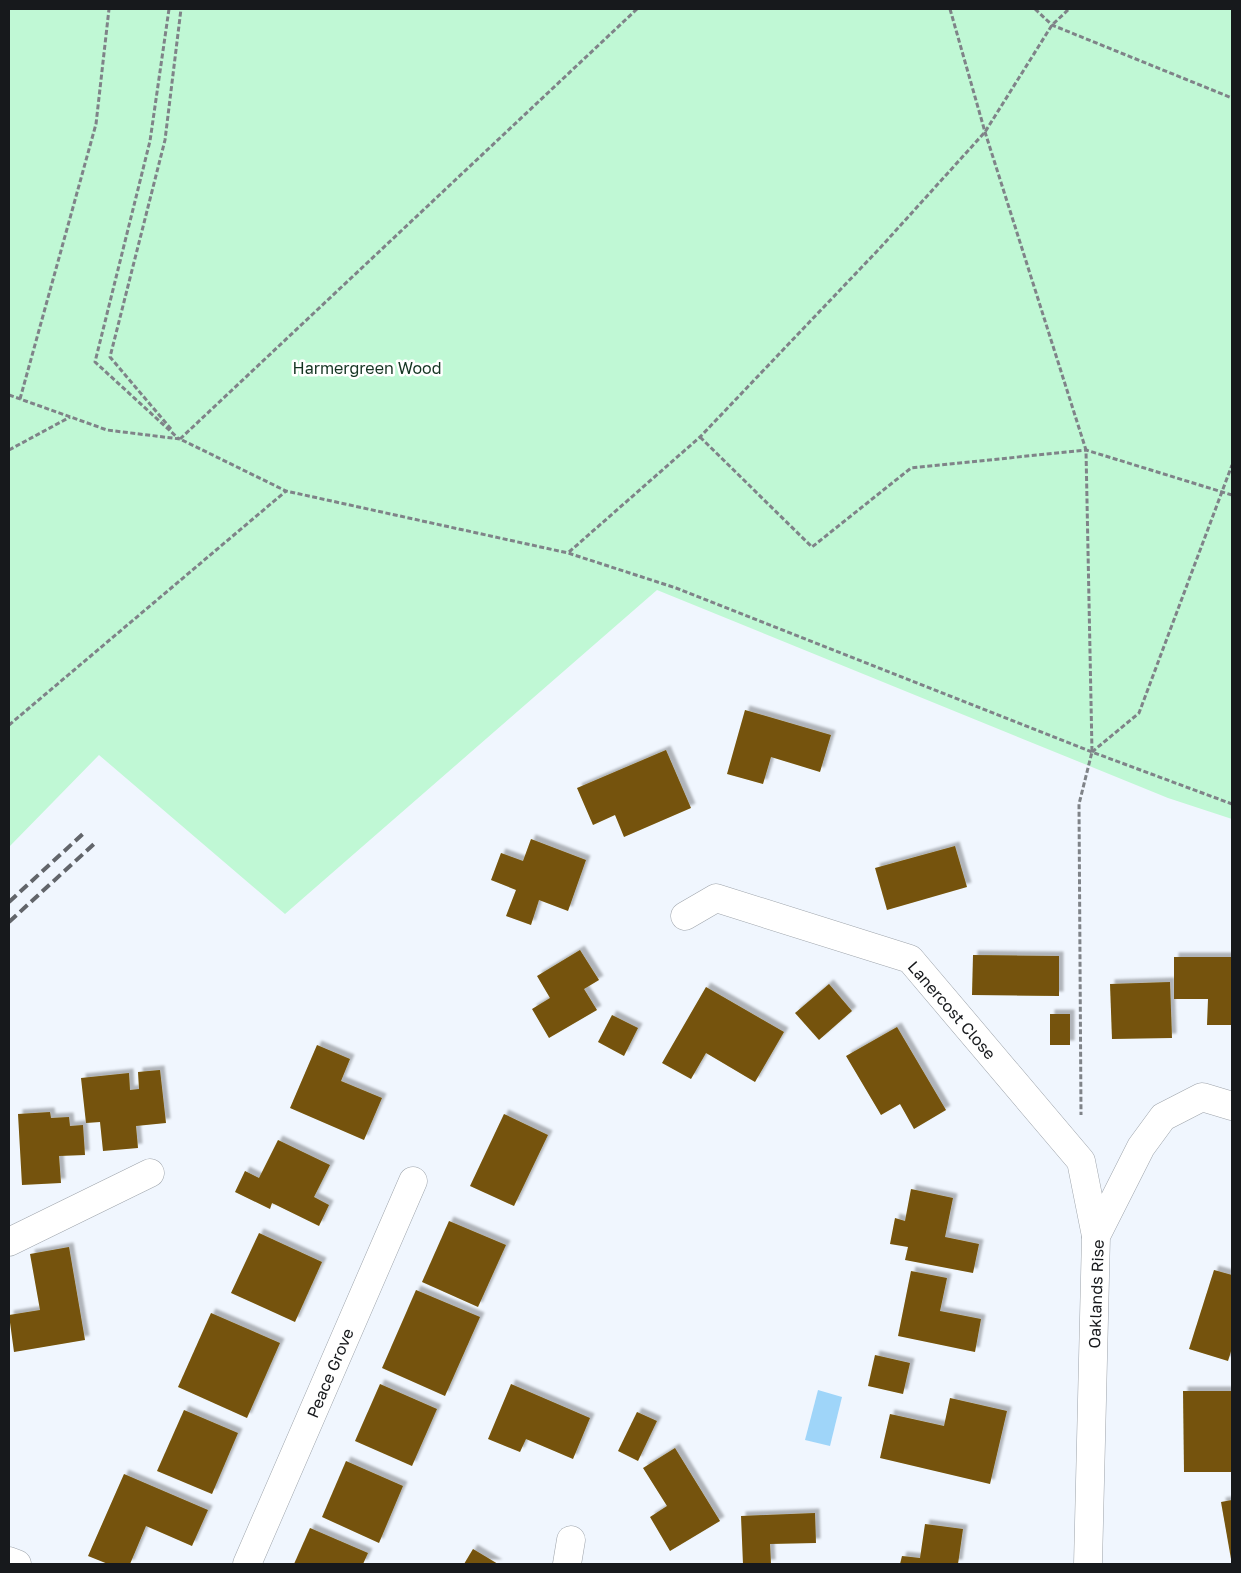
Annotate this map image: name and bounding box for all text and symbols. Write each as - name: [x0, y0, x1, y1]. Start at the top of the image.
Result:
- park label: Harmergreen Wood: [292, 358, 442, 378]
- street label: Lanercost Close: [904, 957, 1000, 1063]
- street label: Oaklands Rise: [1084, 1239, 1108, 1349]
- street label: Peace Grove: [302, 1325, 358, 1421]

